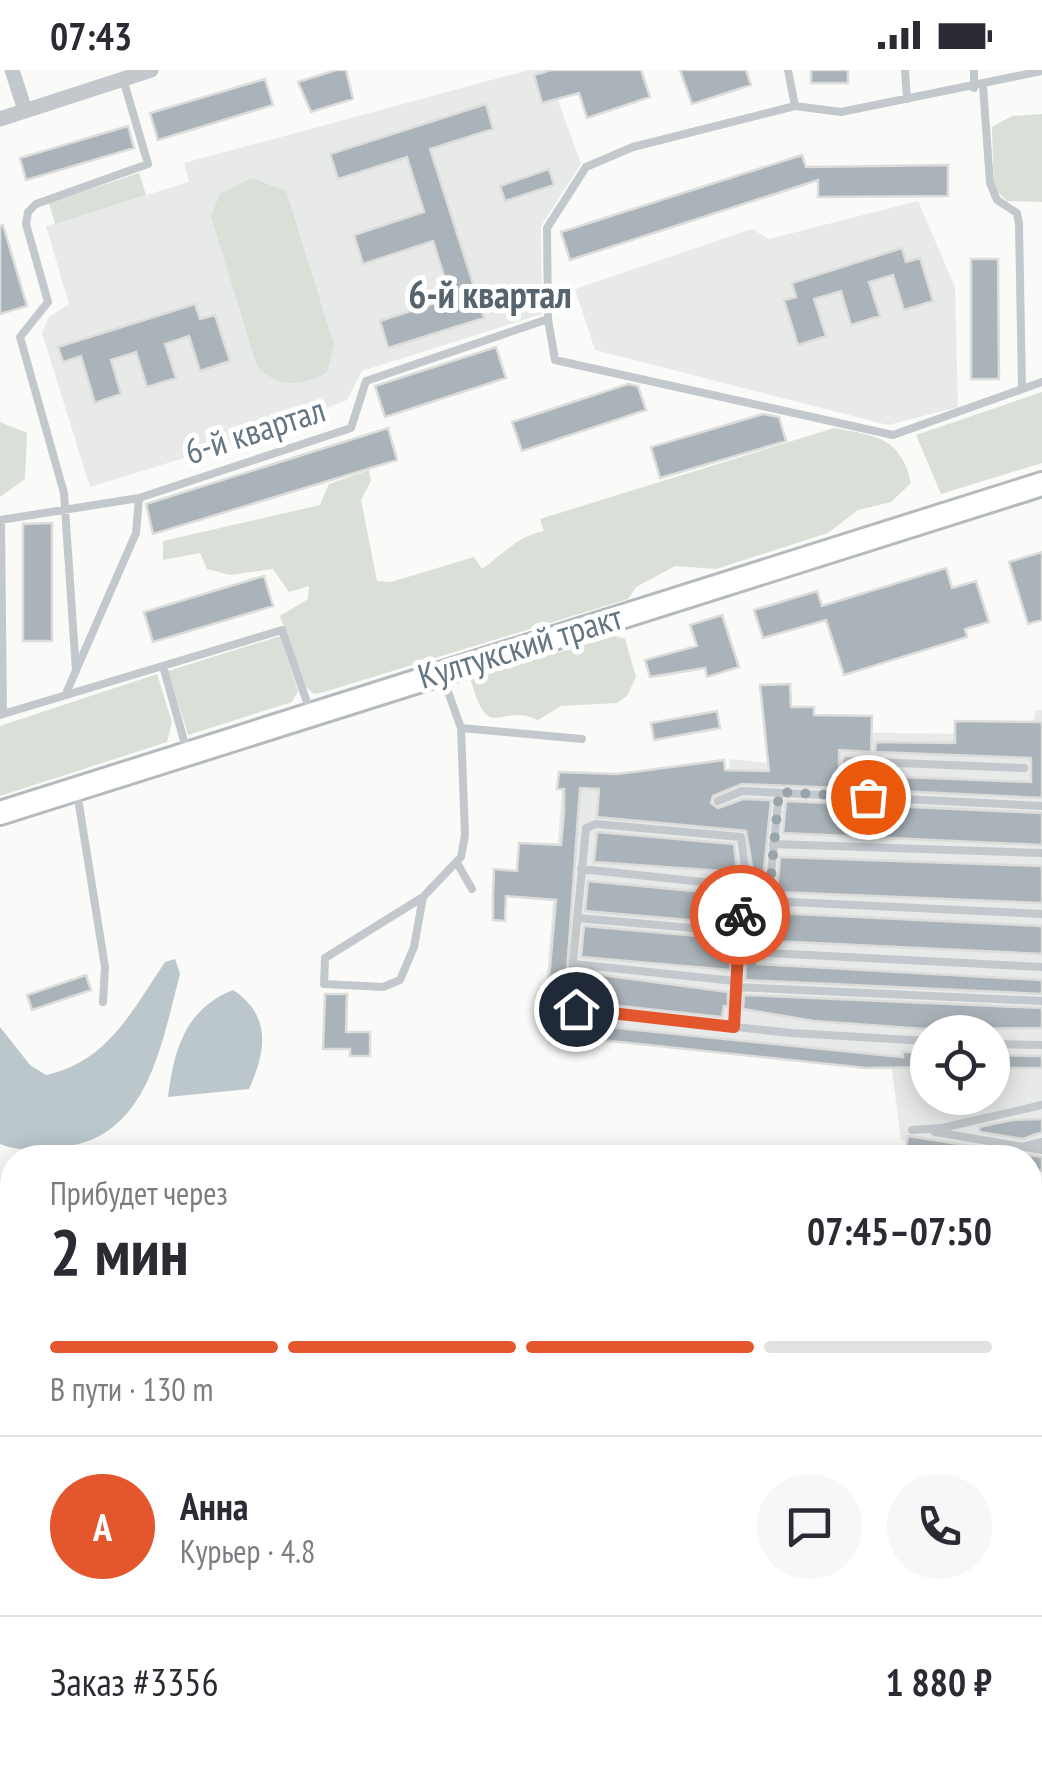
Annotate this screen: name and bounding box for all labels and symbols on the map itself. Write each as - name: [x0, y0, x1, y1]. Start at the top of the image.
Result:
- district label: 6-й квартал: [408, 269, 572, 318]
- street label: 6-й квартал: [179, 386, 331, 474]
- street label: Култукский тракт: [412, 593, 628, 699]
- pin: [826, 755, 911, 840]
- courier: [690, 865, 790, 965]
- pin: [534, 967, 619, 1052]

